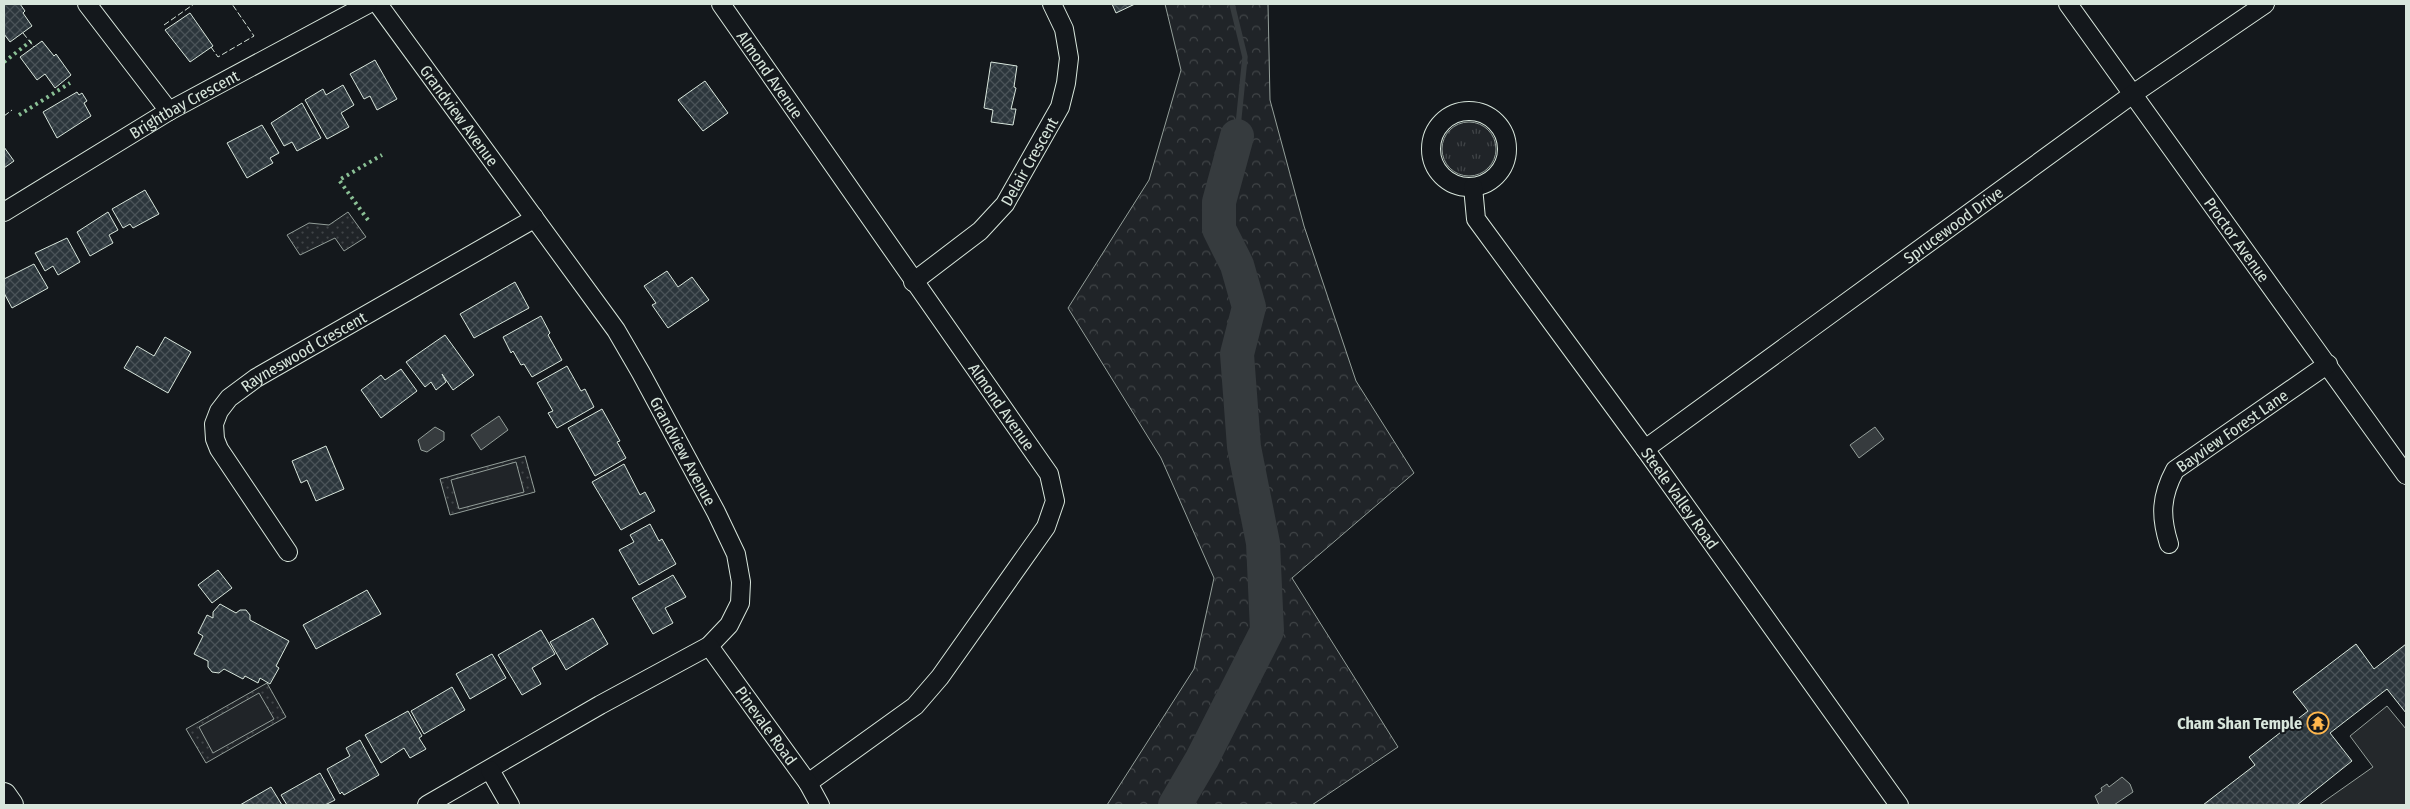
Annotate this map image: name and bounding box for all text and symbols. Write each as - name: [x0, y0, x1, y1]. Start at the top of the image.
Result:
- street label: Almond Avenue: [733, 27, 807, 122]
- street label: Grandview Avenue: [416, 61, 502, 170]
- street label: Brightbay Crescent: [126, 66, 243, 143]
- street label: Delair Crescent: [997, 113, 1063, 209]
- street label: Sprucewood Drive: [1900, 183, 2007, 268]
- street label: Proctor Avenue: [2200, 194, 2273, 286]
- street label: Rayneswood Crescent: [237, 308, 370, 396]
- street label: Almond Avenue: [965, 360, 1039, 454]
- street label: Bayview Forest Lane: [2173, 386, 2292, 476]
- street label: Grandview Avenue: [646, 394, 720, 509]
- street label: Steele Valley Road: [1637, 444, 1722, 553]
- street label: Pinevale Road: [731, 683, 801, 769]
- temple icon: Cham Shan Temple: [2306, 711, 2330, 735]
- place label: Cham Shan Temple: [2177, 714, 2302, 733]

